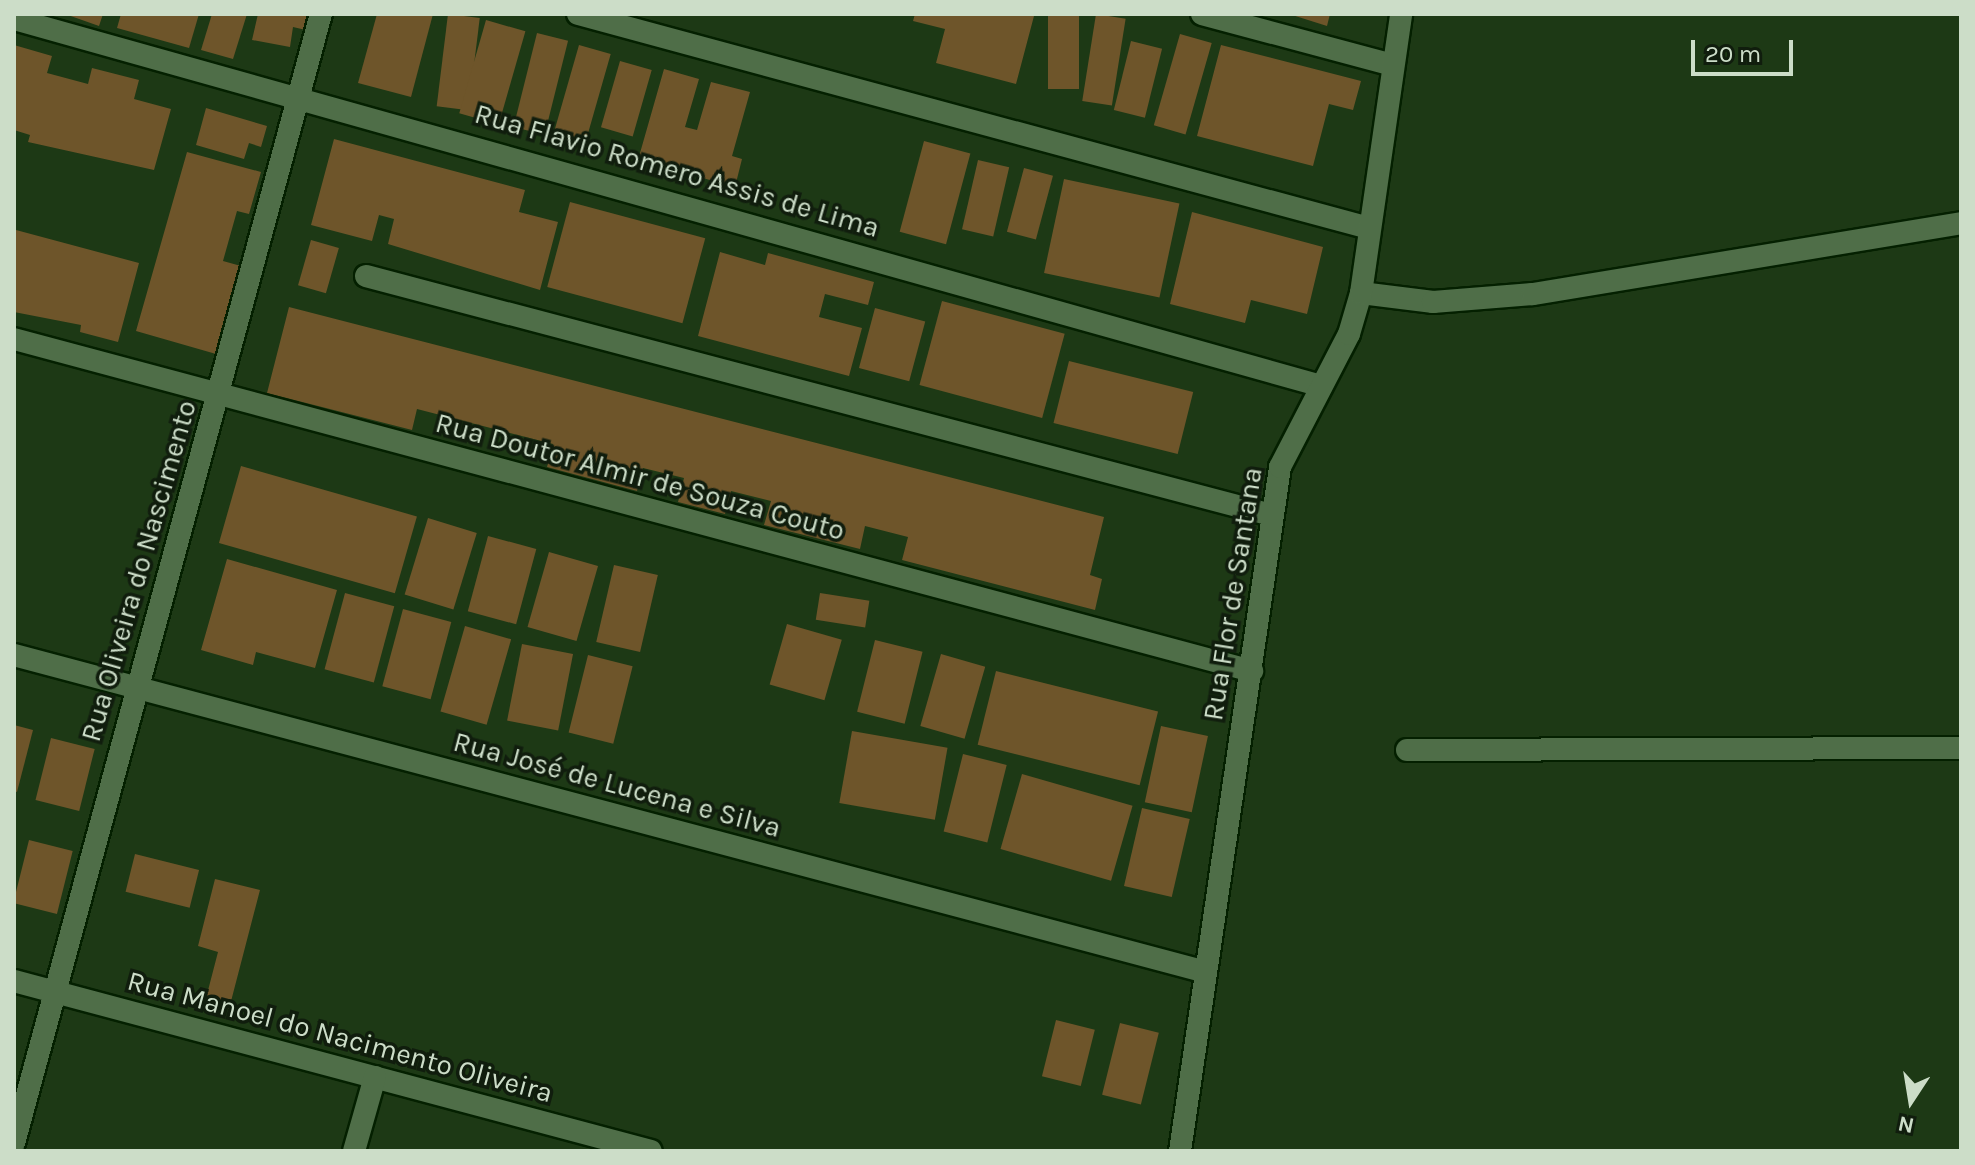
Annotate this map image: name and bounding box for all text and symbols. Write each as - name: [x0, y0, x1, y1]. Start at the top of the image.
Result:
- scale bar: [1695, 24, 1797, 74]
- text: 20 m: [1705, 40, 1761, 68]
- street label: Rua Flavio Romero Assis de Lima: [471, 97, 883, 245]
- street label: Rua Oliveira do Nascimento: [74, 397, 204, 745]
- street label: Rua Doutor Almir de Souza Couto: [432, 406, 848, 548]
- street label: Rua Flor de Santana: [1196, 465, 1270, 723]
- street label: Rua José de Lucena e Silva: [450, 725, 784, 845]
- street label: Rua Manoel do Nacimento Oliveira: [124, 964, 556, 1110]
- north arrow: [1871, 1061, 1951, 1141]
- text: N: [1896, 1110, 1916, 1139]

